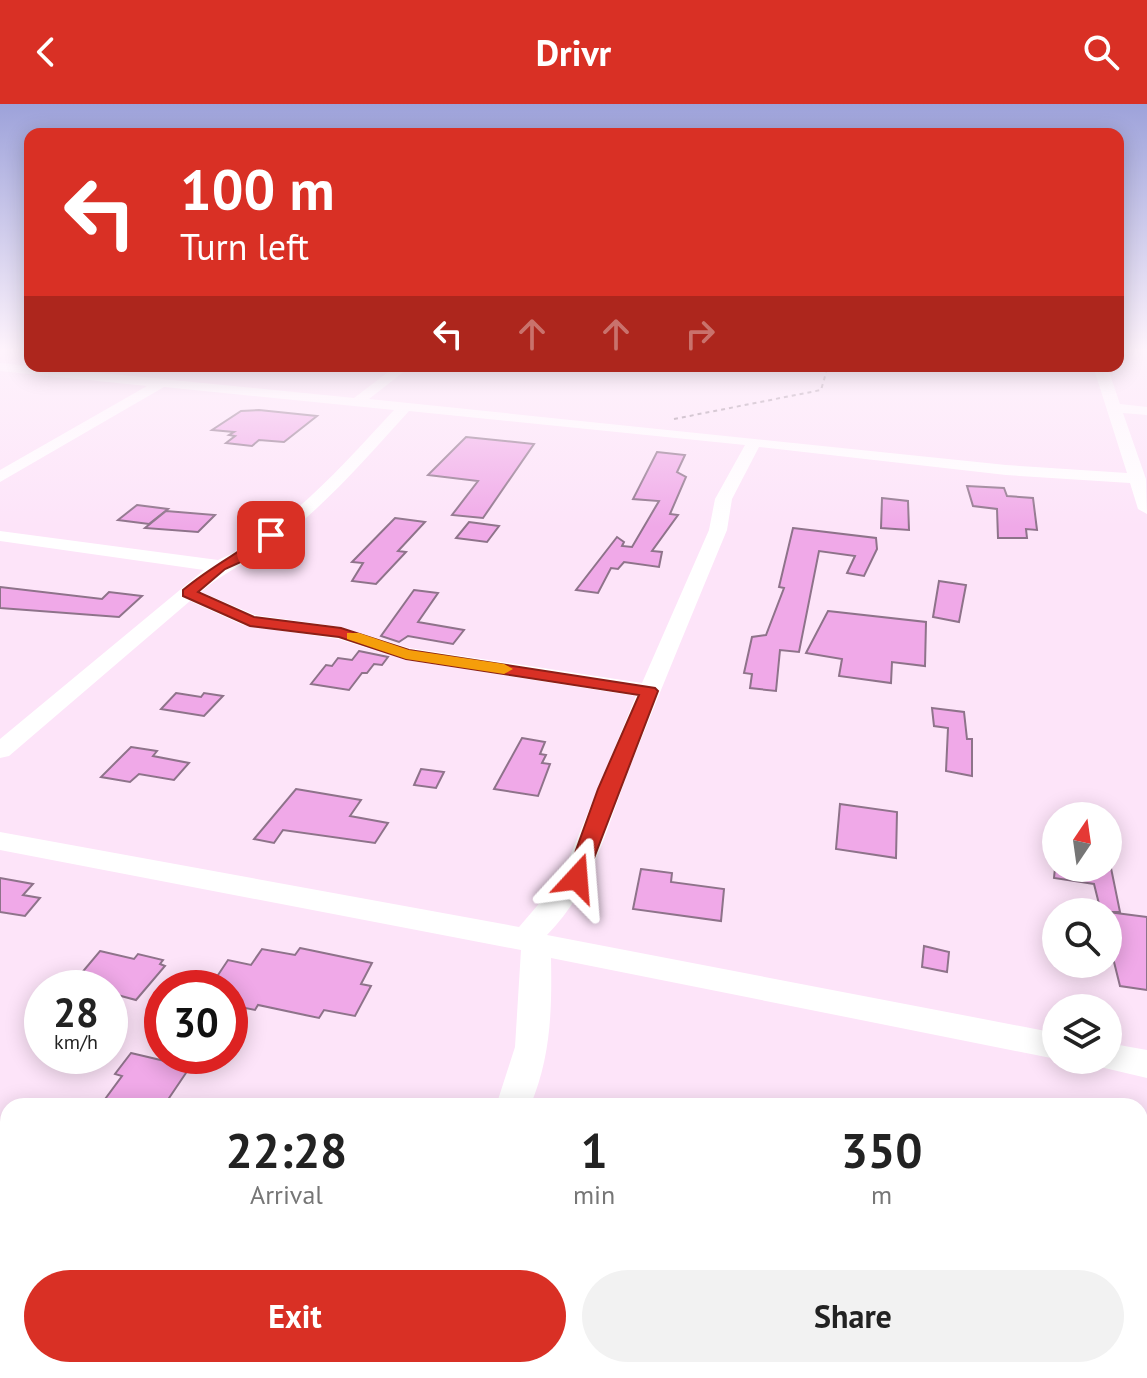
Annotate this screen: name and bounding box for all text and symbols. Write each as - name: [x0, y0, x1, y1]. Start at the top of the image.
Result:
- text: Drivr: [536, 29, 611, 76]
- icon: back: [24, 30, 68, 74]
- icon: search: [1079, 30, 1123, 74]
- text: 100 m: [180, 153, 335, 225]
- icon: left: [48, 160, 152, 264]
- text: Turn left: [180, 223, 309, 270]
- icon: left: [426, 312, 470, 356]
- icon: ahead: [510, 312, 554, 356]
- icon: ahead: [594, 312, 638, 356]
- icon: right: [678, 312, 722, 356]
- pin: [237, 501, 305, 569]
- icon: arrive: [249, 513, 293, 557]
- north arrow: [1042, 802, 1122, 882]
- map controls: [1042, 802, 1122, 1074]
- position arrow: [535, 836, 619, 920]
- button: search: [1042, 898, 1122, 978]
- speed limit sign: 30: [144, 970, 248, 1074]
- text: 28: [53, 986, 99, 1038]
- button: layers: [1042, 994, 1122, 1074]
- text: km/h: [54, 1029, 98, 1055]
- text: 22:28: [226, 1119, 347, 1181]
- text: 1: [580, 1119, 608, 1181]
- text: 350: [841, 1119, 922, 1181]
- text: Arrival: [250, 1178, 323, 1211]
- text: min: [573, 1178, 615, 1211]
- text: m: [871, 1178, 892, 1211]
- button: Exit: [24, 1270, 566, 1362]
- button: Share: [582, 1270, 1124, 1362]

